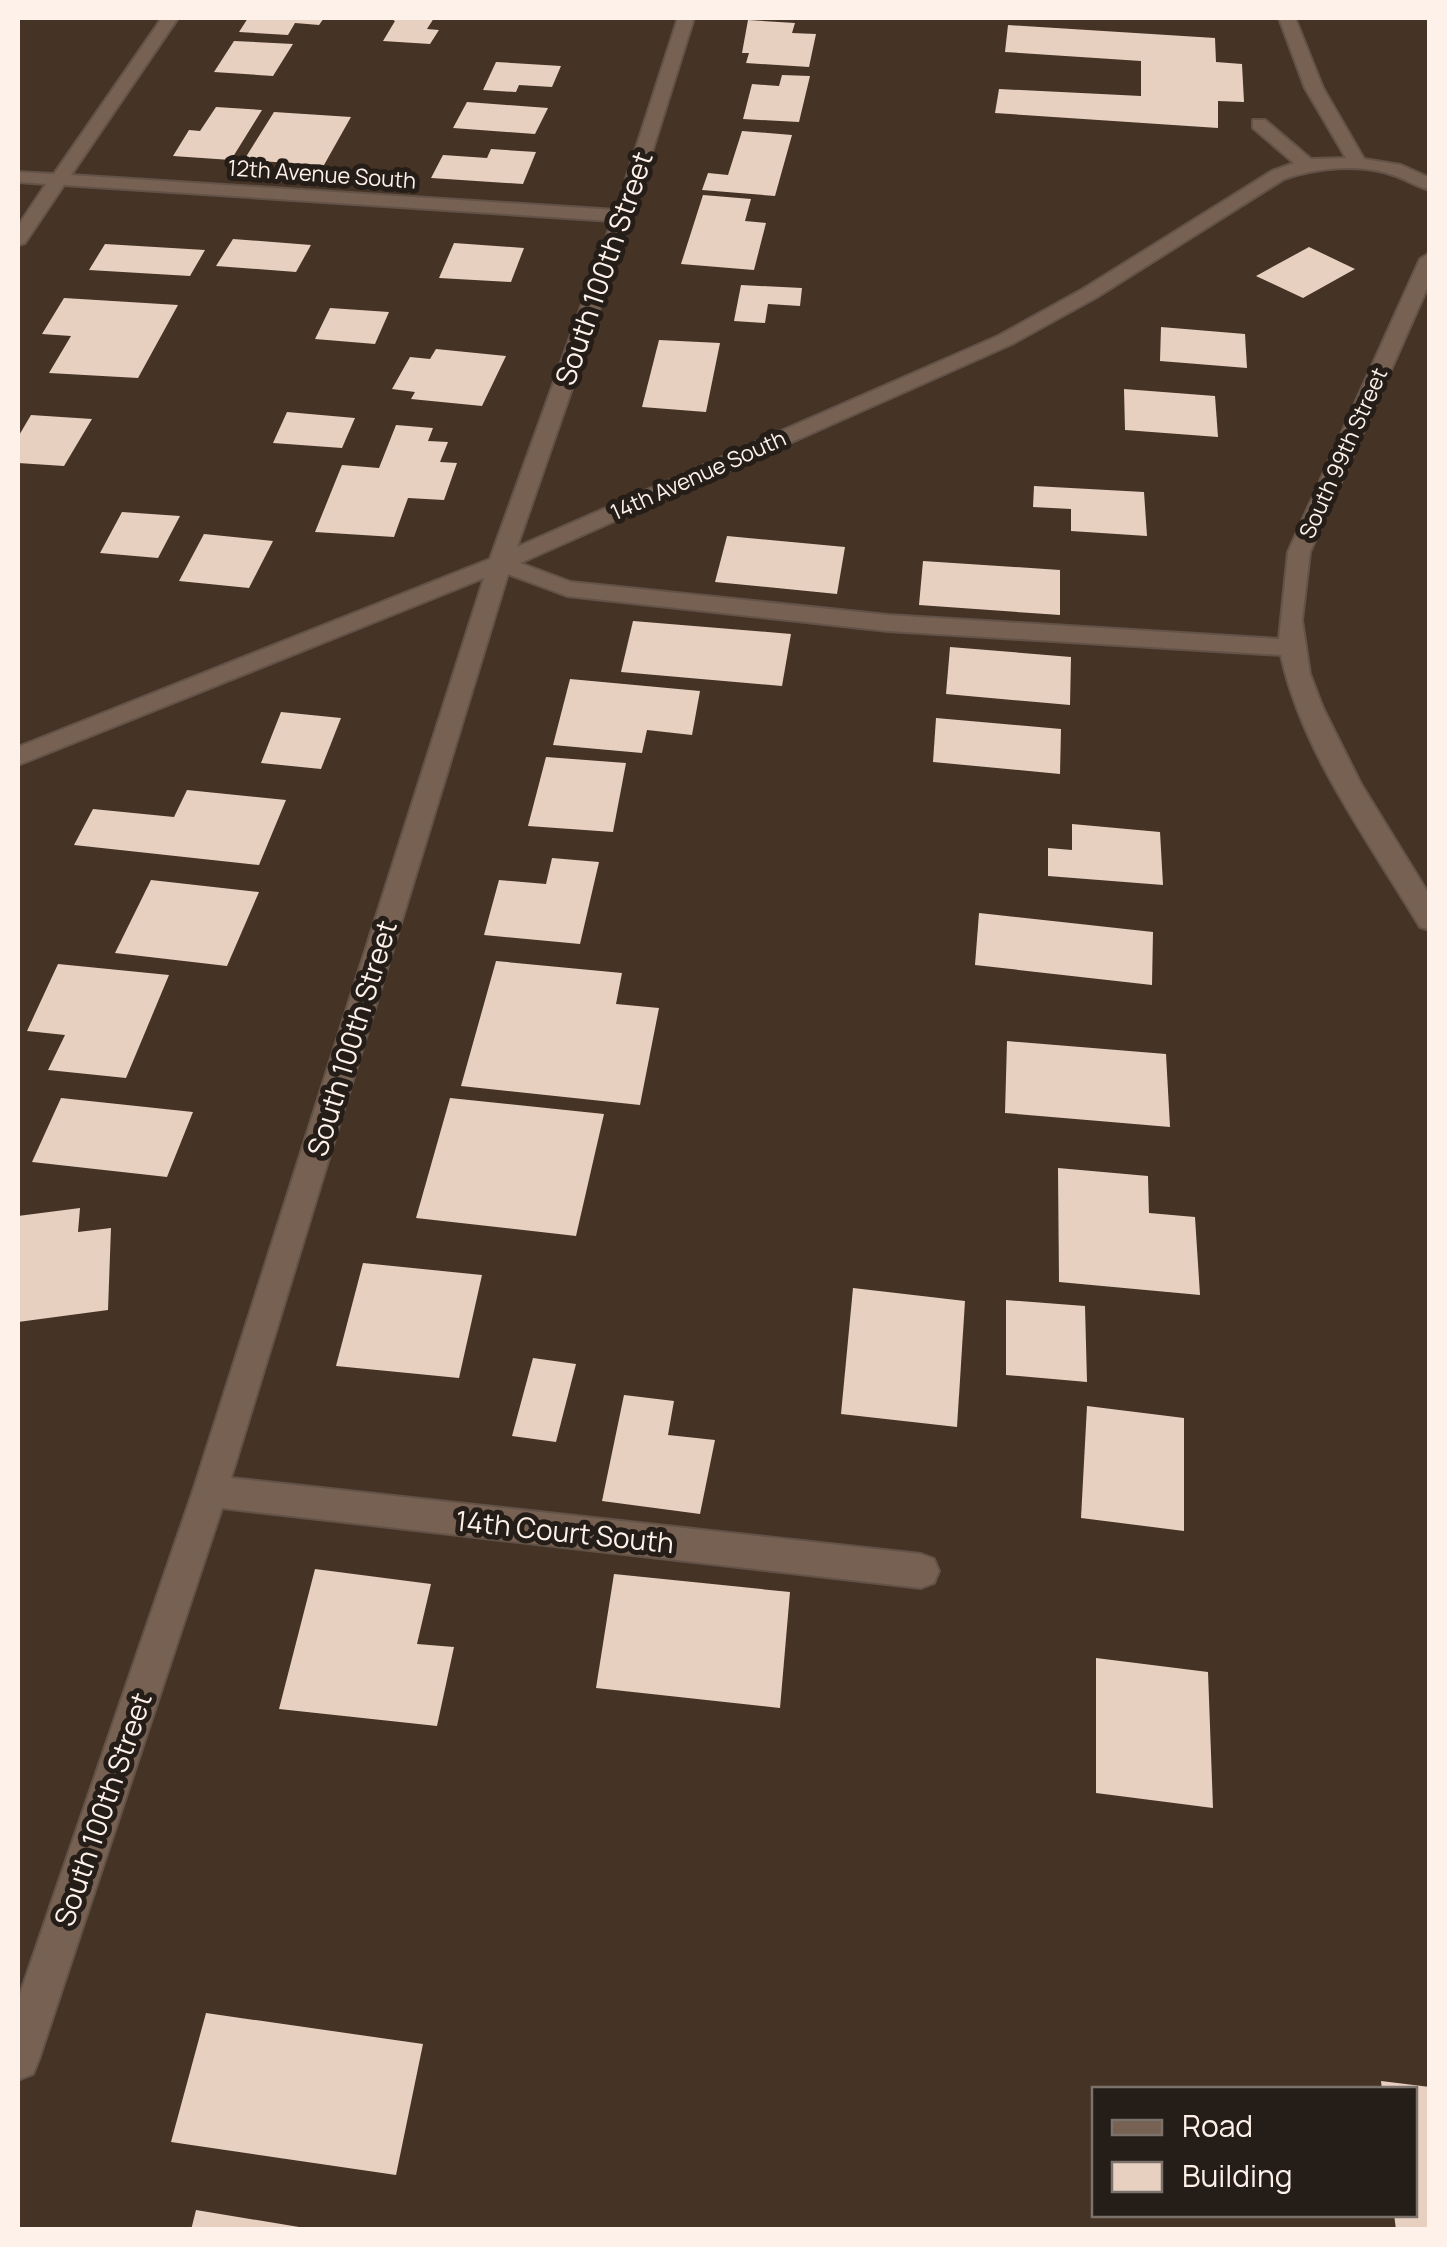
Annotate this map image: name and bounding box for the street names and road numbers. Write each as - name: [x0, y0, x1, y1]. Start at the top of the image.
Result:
- street label: South 100th Street: [545, 146, 661, 390]
- street label: 12th Avenue South: [227, 152, 417, 196]
- street label: South 99th Street: [1292, 363, 1394, 543]
- street label: 14th Avenue South: [606, 423, 790, 527]
- street label: South 100th Street: [297, 915, 405, 1161]
- street label: 14th Court South: [454, 1501, 676, 1561]
- street label: South 100th Street: [44, 1687, 160, 1931]

